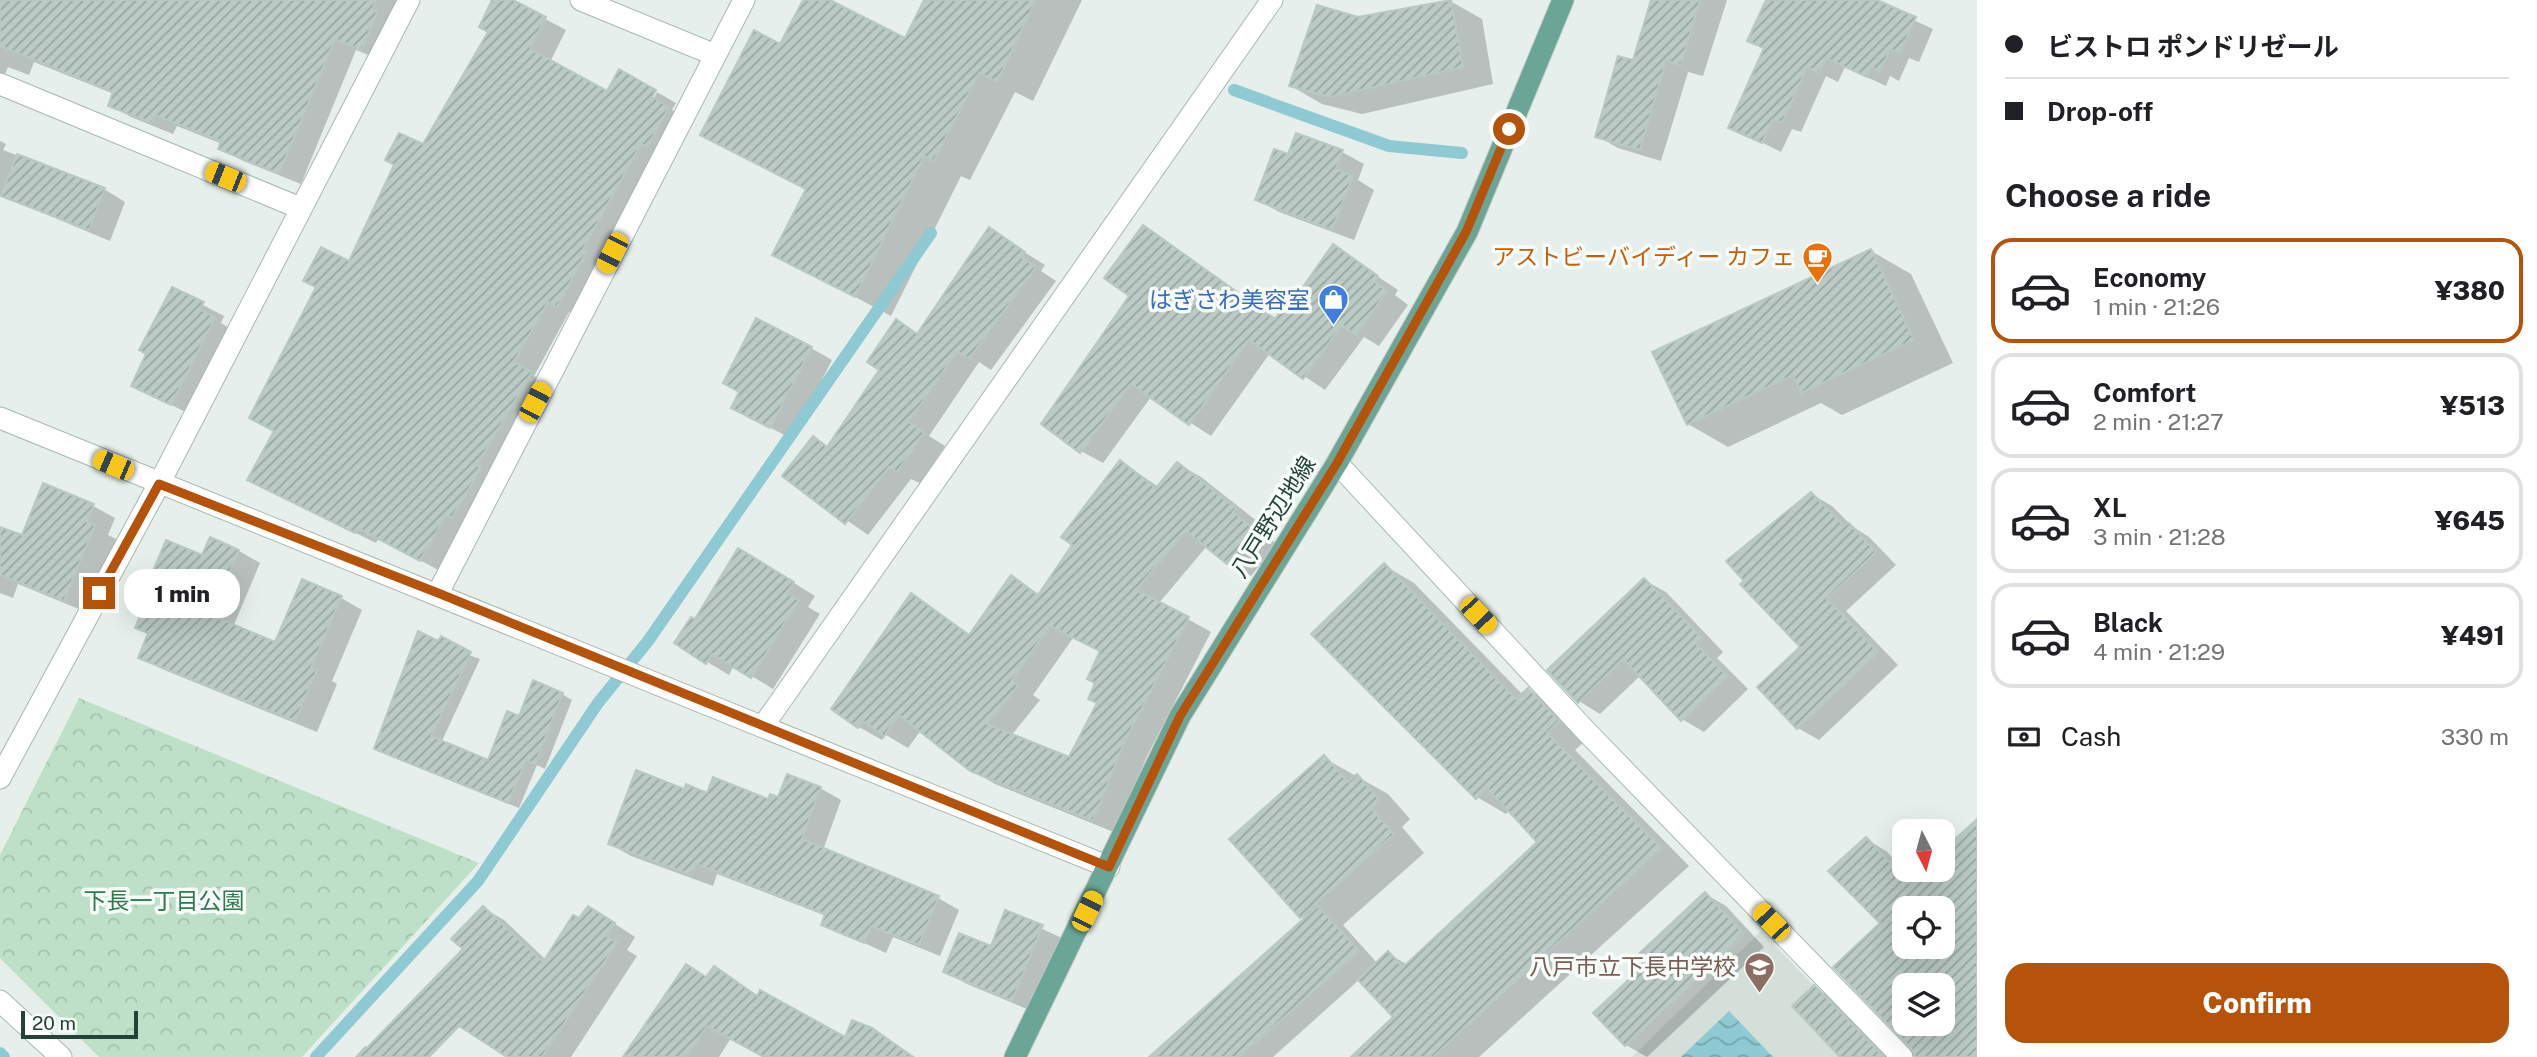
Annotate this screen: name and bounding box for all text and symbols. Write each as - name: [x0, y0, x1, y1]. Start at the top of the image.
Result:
- text: ビストロ ポンドリゼール: [2047, 31, 2339, 62]
- text: Drop-off: [2047, 96, 2153, 127]
- route start: [1493, 113, 1525, 145]
- car: [202, 159, 249, 195]
- text: Choose a ride: [2005, 177, 2211, 214]
- car: [594, 230, 631, 276]
- cafe icon: アストビーバイディー カフェ: [1801, 240, 1835, 284]
- place label: アストビーバイディー カフェ: [1492, 243, 1795, 270]
- icon: car: [2009, 259, 2072, 322]
- text: Economy: [2093, 262, 2206, 293]
- text: ¥380: [2435, 275, 2505, 306]
- shop icon: はぎさわ美容室: [1316, 283, 1350, 327]
- place label: はぎさわ美容室: [1149, 286, 1310, 313]
- text: 1 min · 21:26: [2093, 293, 2220, 320]
- icon: car: [2009, 374, 2072, 437]
- text: Comfort: [2093, 377, 2196, 408]
- car: [516, 379, 555, 425]
- text: ¥513: [2440, 390, 2505, 421]
- text: 2 min · 21:27: [2093, 408, 2224, 435]
- car: [90, 447, 137, 483]
- street label: 八戸野辺地線: [1225, 451, 1321, 582]
- icon: car: [2009, 489, 2072, 552]
- text: XL: [2093, 492, 2127, 523]
- text: ¥645: [2435, 505, 2505, 536]
- text: 3 min · 21:28: [2093, 523, 2226, 550]
- callout: 1 min: [124, 568, 239, 618]
- route end: [83, 577, 115, 609]
- text: 1 min: [154, 580, 210, 607]
- car: [1456, 592, 1501, 638]
- icon: car: [2009, 604, 2072, 667]
- text: Black: [2093, 607, 2163, 638]
- text: ¥491: [2441, 620, 2505, 651]
- text: 4 min · 21:29: [2093, 638, 2225, 665]
- icon: cash: [2005, 718, 2043, 756]
- text: Cash: [2061, 721, 2121, 752]
- text: 330 m: [2441, 723, 2509, 750]
- north arrow: [1892, 819, 1955, 882]
- map controls: [1892, 819, 1955, 1036]
- park label: 下長一丁目公園: [84, 887, 245, 914]
- car: [1069, 888, 1106, 934]
- button: locate: [1892, 896, 1955, 959]
- car: [1749, 900, 1794, 944]
- school or university icon: 八戸市立下長中学校: [1742, 950, 1776, 994]
- place label: 八戸市立下長中学校: [1529, 953, 1736, 980]
- button: Confirm: [2005, 963, 2509, 1043]
- button: layers: [1892, 973, 1955, 1036]
- scale bar: [21, 1008, 138, 1040]
- text: 20 m: [32, 1012, 76, 1034]

